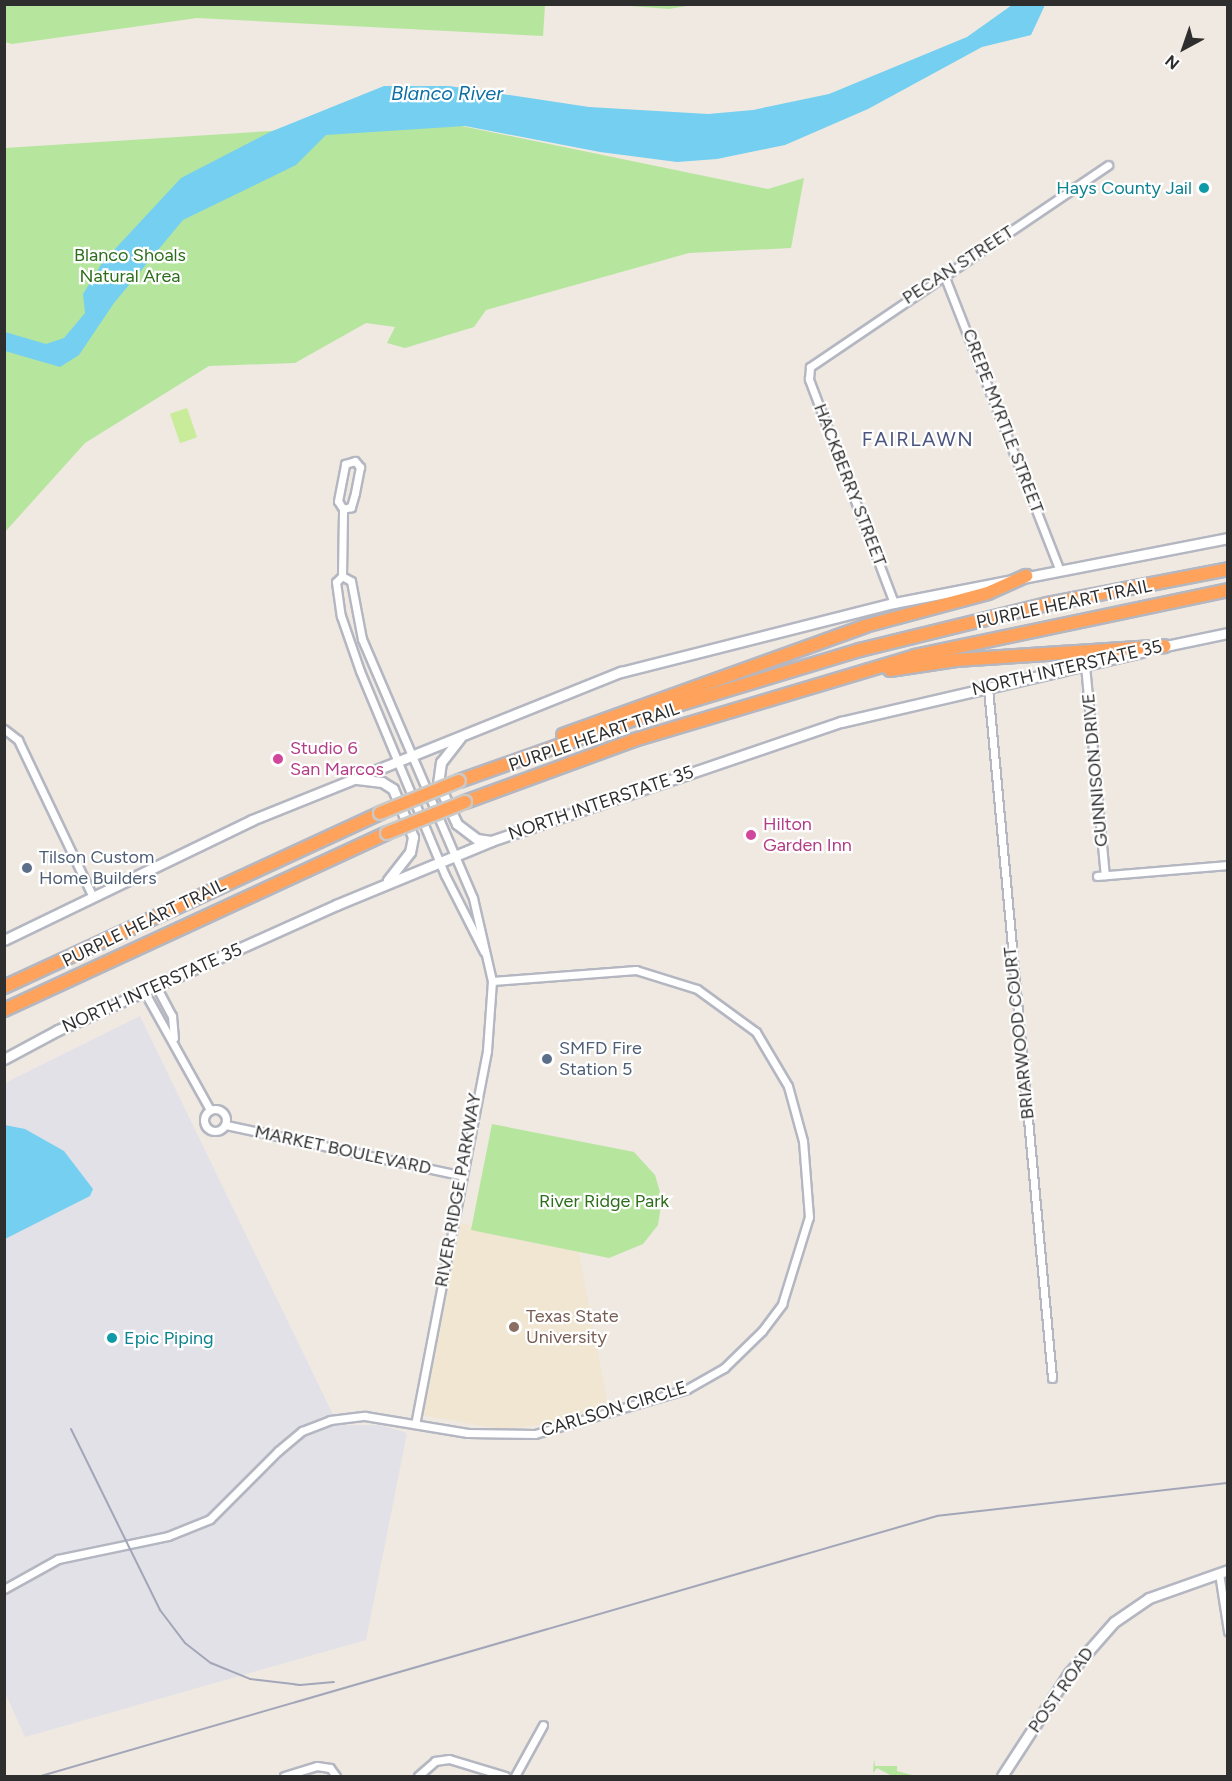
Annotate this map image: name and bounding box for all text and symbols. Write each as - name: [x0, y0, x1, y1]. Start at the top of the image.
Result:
- north arrow: [1154, 18, 1214, 78]
- text: N: [1161, 51, 1183, 73]
- water label: Blanco River: [391, 81, 503, 105]
- place label: Hays County Jail: [1056, 177, 1192, 199]
- marker: Hays County Jail: [1197, 181, 1211, 195]
- street label: PECAN STREET: [898, 221, 1018, 309]
- park label: Blanco Shoals Natural Area: [74, 245, 186, 288]
- street label: CREPE MYRTLE STREET: [958, 326, 1048, 516]
- street label: HACKBERRY STREET: [809, 401, 891, 569]
- district label: FAIRLAWN: [862, 427, 974, 451]
- street label: PURPLE HEART TRAIL: [974, 575, 1154, 633]
- street label: NORTH INTERSTATE 35: [970, 636, 1164, 700]
- street label: GUNNISON DRIVE: [1078, 692, 1112, 848]
- street label: PURPLE HEART TRAIL: [506, 698, 682, 776]
- place label: Studio 6 San Marcos: [290, 738, 384, 780]
- marker: Studio 6 San Marcos: [271, 752, 285, 766]
- street label: NORTH INTERSTATE 35: [506, 761, 696, 845]
- place label: Hilton Garden Inn: [763, 814, 852, 856]
- marker: Hilton Garden Inn: [744, 828, 758, 842]
- place label: Tilson Custom Home Builders: [39, 847, 157, 890]
- marker: Tilson Custom Home Builders: [20, 861, 34, 875]
- street label: PURPLE HEART TRAIL: [59, 874, 229, 972]
- street label: NORTH INTERSTATE 35: [59, 939, 245, 1037]
- street label: BRIARWOOD COURT: [999, 946, 1039, 1120]
- place label: SMFD Fire Station 5: [559, 1038, 642, 1080]
- marker: SMFD Fire Station 5: [540, 1052, 554, 1066]
- street label: RIVER RIDGE PARKWAY: [430, 1091, 486, 1289]
- street label: MARKET BOULEVARD: [253, 1121, 433, 1179]
- park label: River Ridge Park: [539, 1190, 669, 1212]
- place label: Texas State University: [526, 1306, 619, 1348]
- marker: Texas State University: [507, 1320, 521, 1334]
- place label: Epic Piping: [124, 1327, 214, 1349]
- marker: Epic Piping: [105, 1331, 119, 1345]
- street label: CARLSON CIRCLE: [538, 1377, 690, 1441]
- street label: POST ROAD: [1024, 1643, 1098, 1737]

